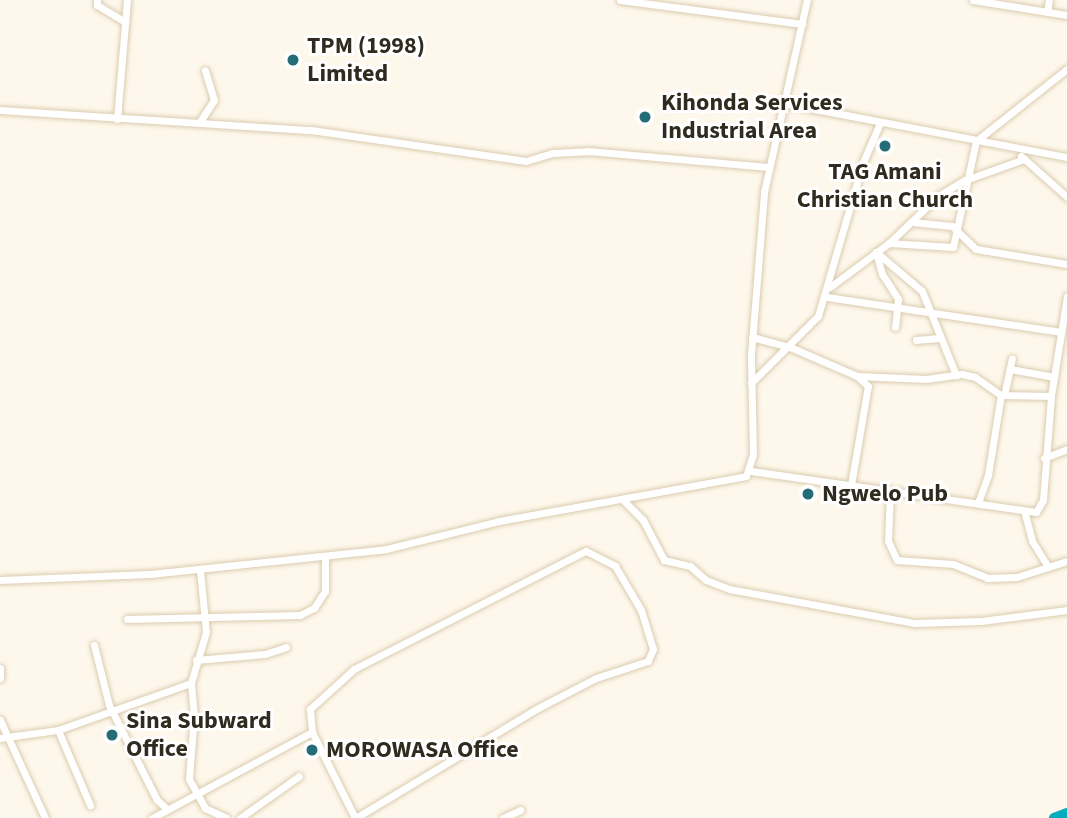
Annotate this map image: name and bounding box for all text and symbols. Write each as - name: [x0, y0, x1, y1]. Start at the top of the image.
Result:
- place label: TPM (1998) Limited: [307, 32, 425, 88]
- marker: TPM (1998) Limited: [285, 52, 301, 68]
- place label: Kihonda Services Industrial Area: [661, 89, 843, 145]
- marker: Kihonda Services Industrial Area: [635, 107, 655, 127]
- marker: TAG Amani Christian Church: [877, 138, 893, 154]
- place label: TAG Amani Christian Church: [797, 158, 973, 214]
- place label: Ngwelo Pub: [822, 480, 948, 508]
- marker: Ngwelo Pub: [800, 486, 816, 502]
- place label: Sina Subward Office: [126, 707, 272, 763]
- marker: Sina Subward Office: [104, 727, 120, 743]
- place label: MOROWASA Office: [326, 736, 519, 764]
- marker: MOROWASA Office: [304, 742, 320, 758]

